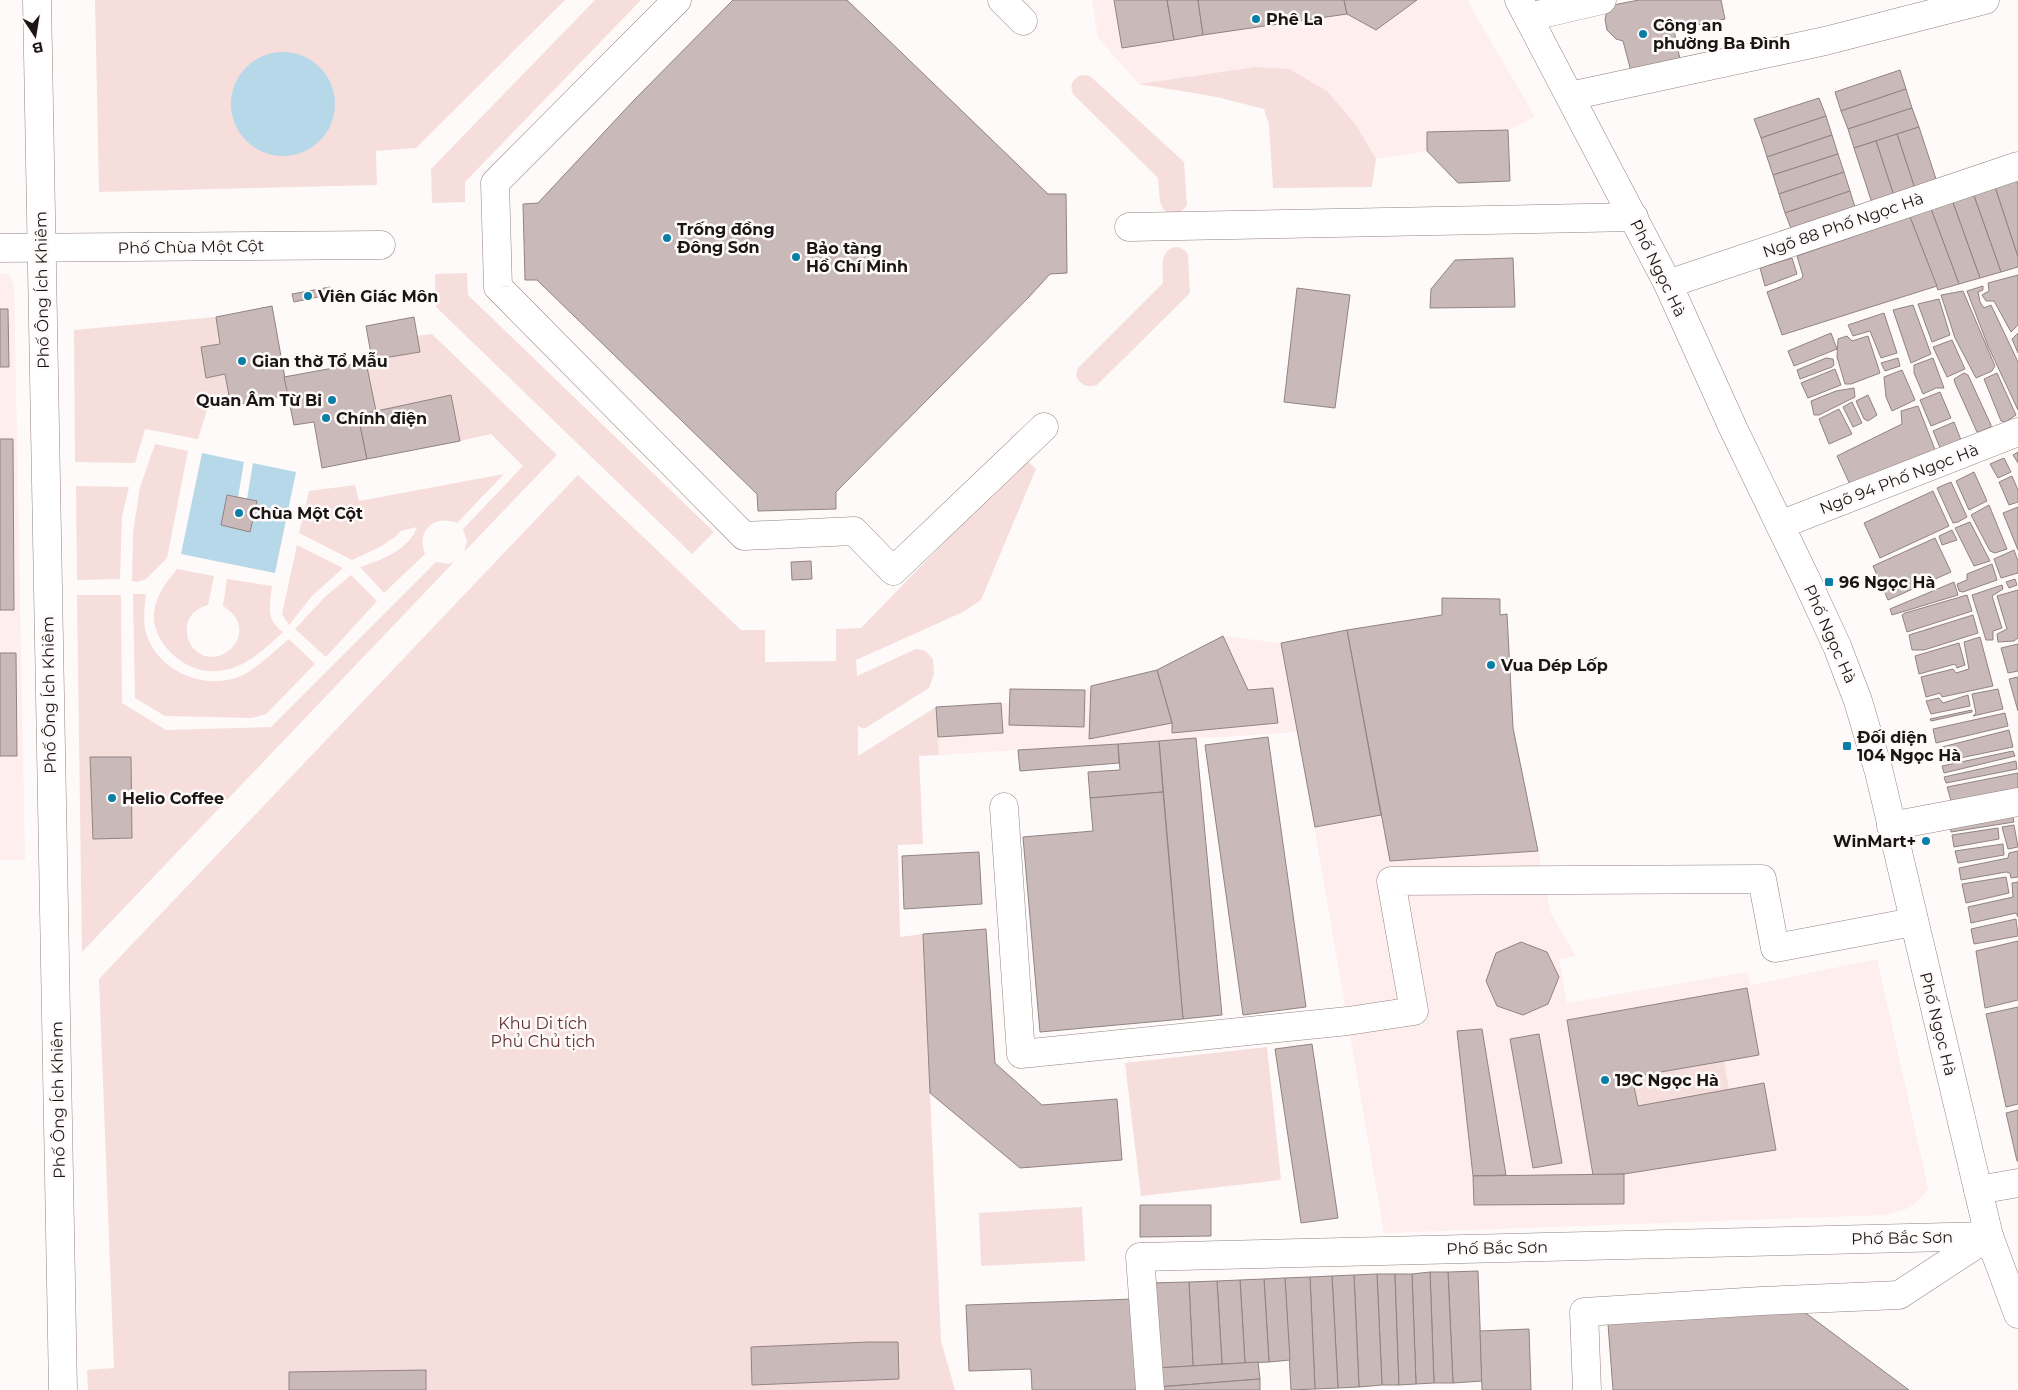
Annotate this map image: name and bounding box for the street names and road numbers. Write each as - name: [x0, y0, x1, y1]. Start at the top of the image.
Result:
- street label: Ngõ 88 Phố Ngọc Hà: [1760, 189, 1926, 261]
- street label: Phố Ông Ích Khiêm: [31, 211, 53, 369]
- street label: Phố Ngọc Hà: [1626, 216, 1690, 320]
- street label: Phố Chùa Một Cột: [118, 236, 265, 258]
- street label: Ngõ 94 Phố Ngọc Hà: [1817, 440, 1981, 518]
- street label: Phố Ngọc Hà: [1800, 582, 1860, 686]
- street label: Phố Ông Ích Khiêm: [38, 616, 60, 774]
- street label: Phố Ngọc Hà: [1916, 970, 1960, 1078]
- street label: Phố Ông Ích Khiêm: [47, 1021, 69, 1179]
- street label: Phố Bắc Sơn: [1851, 1228, 1953, 1248]
- street label: Phố Bắc Sơn: [1446, 1238, 1548, 1258]

